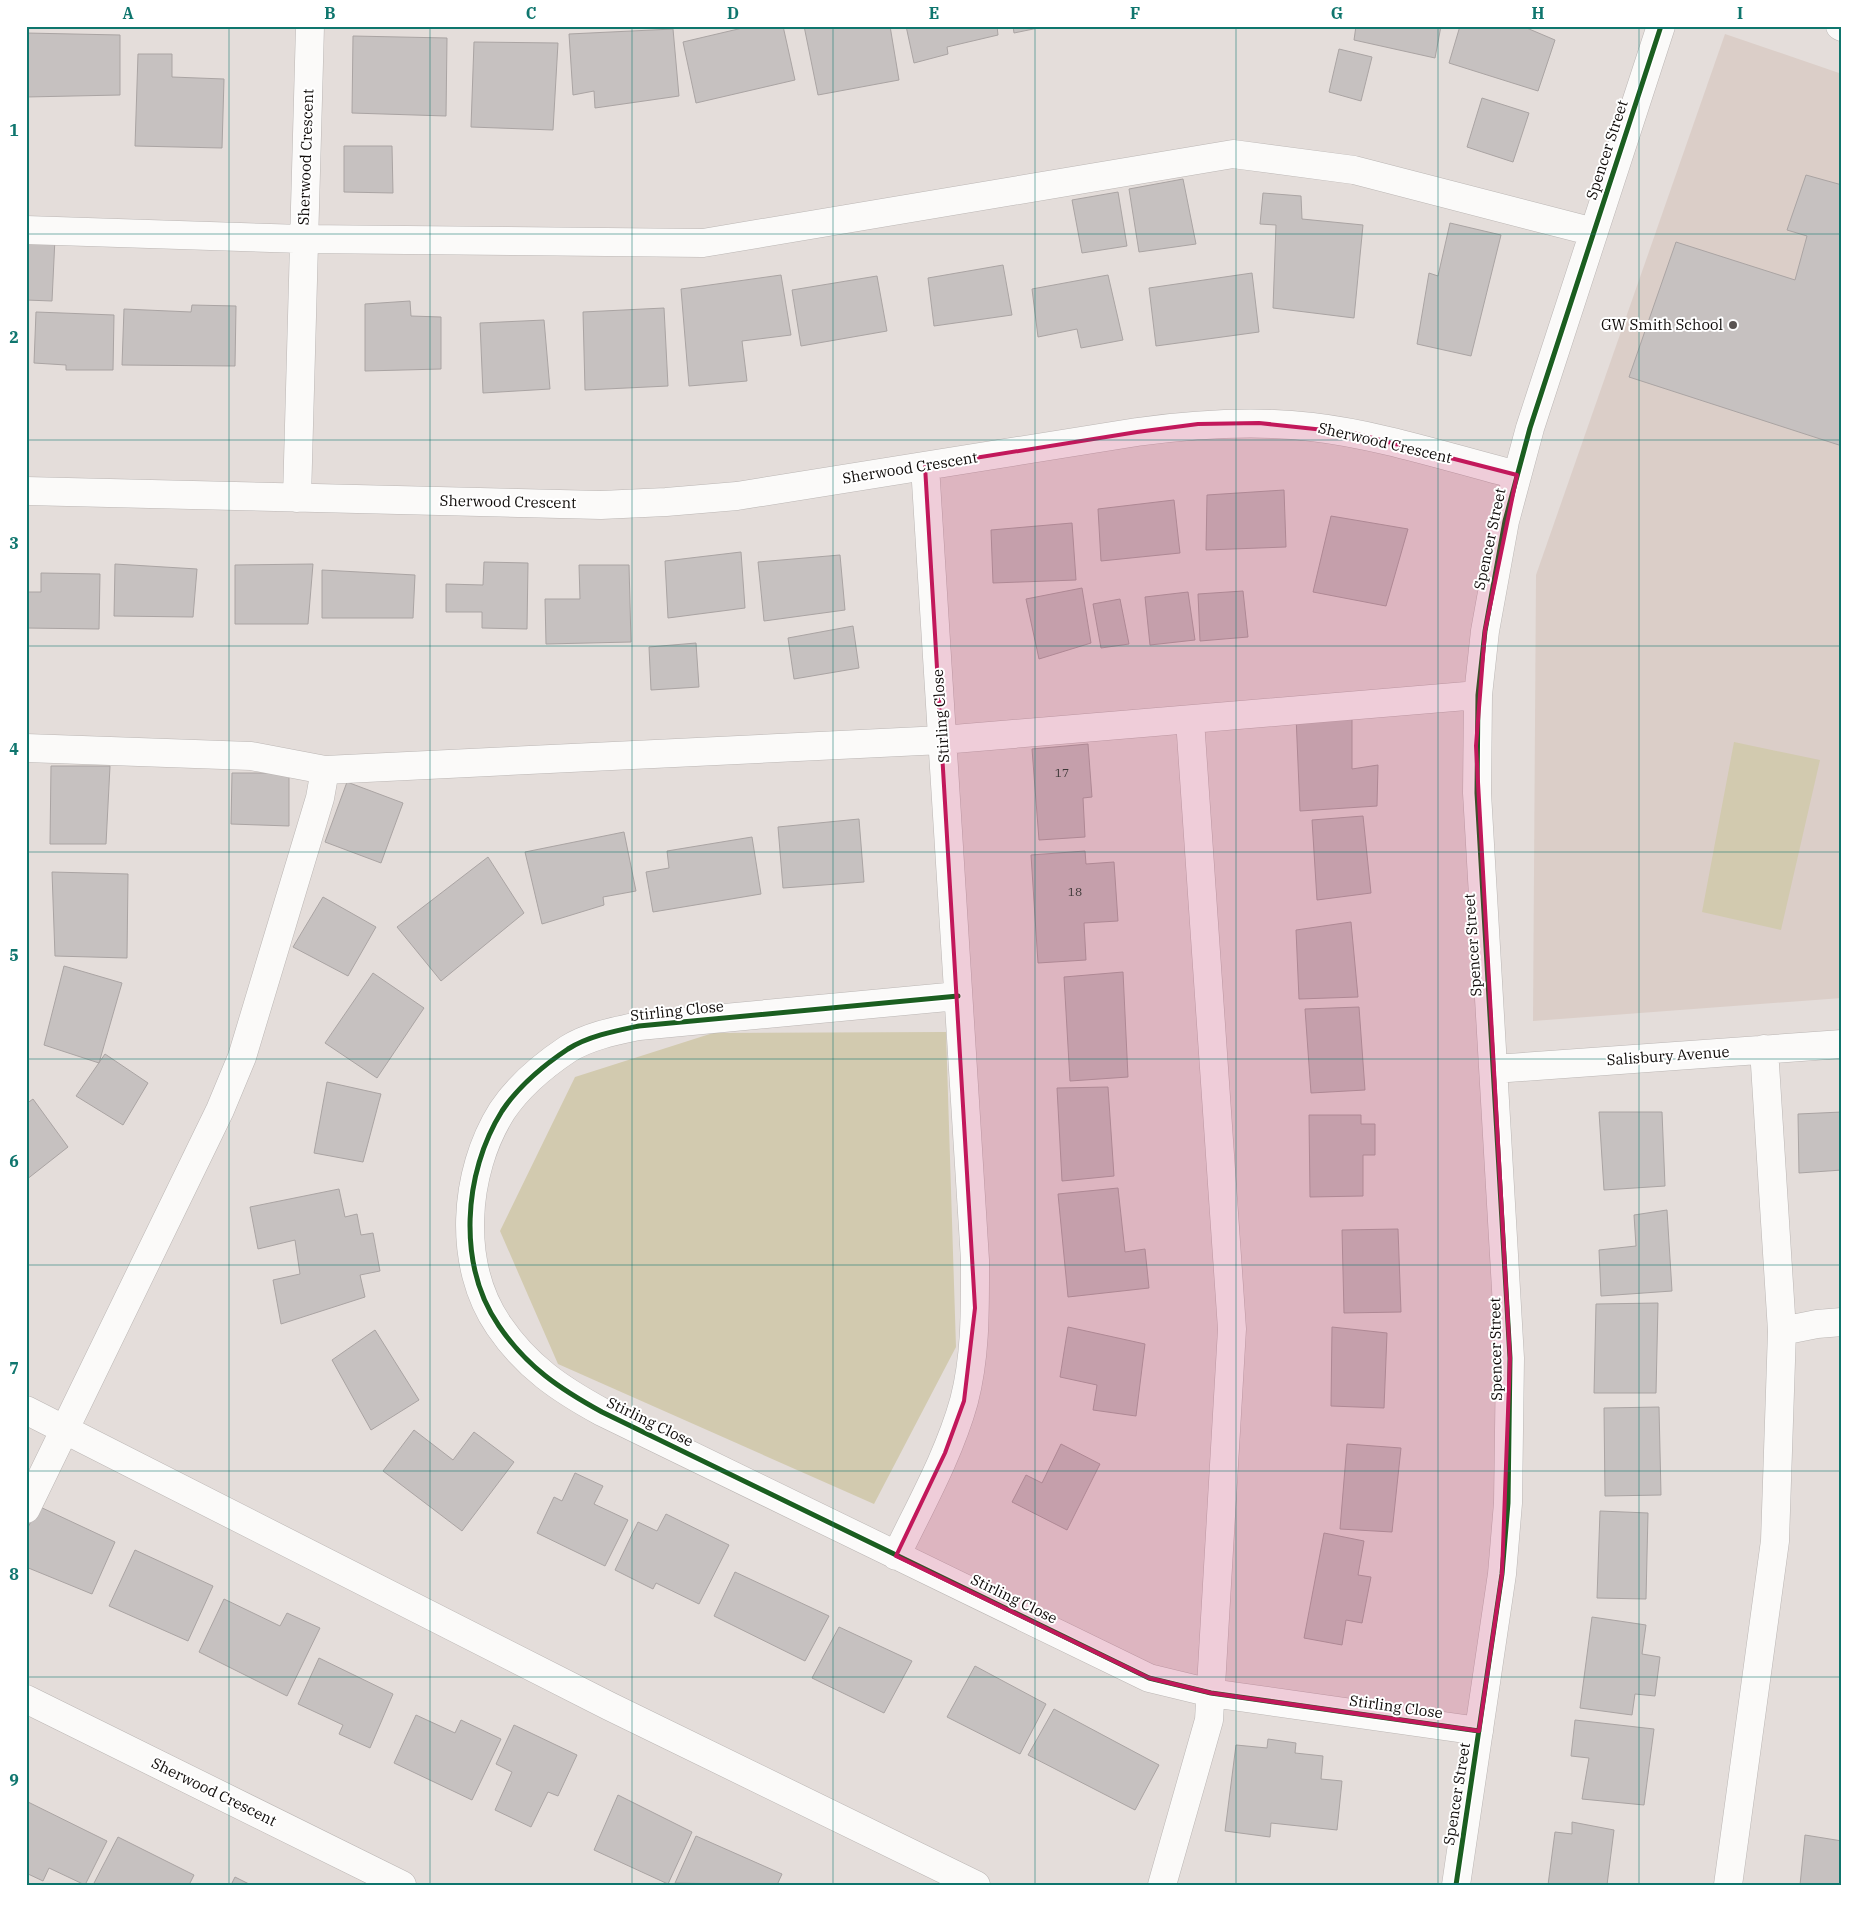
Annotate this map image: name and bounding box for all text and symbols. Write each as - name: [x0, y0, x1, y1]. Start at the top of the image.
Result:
- text: A: [122, 3, 134, 23]
- text: B: [324, 3, 336, 23]
- text: C: [526, 3, 536, 23]
- text: D: [727, 3, 739, 23]
- text: E: [929, 3, 939, 23]
- text: F: [1130, 3, 1140, 23]
- text: G: [1331, 3, 1343, 23]
- text: H: [1532, 3, 1545, 23]
- text: I: [1737, 3, 1743, 23]
- street label: Sherwood Crescent: [294, 88, 317, 226]
- street label: Spencer Street: [1581, 98, 1632, 202]
- text: 1: [9, 120, 19, 140]
- place label: GW Smith School: [1601, 315, 1723, 334]
- marker: GW Smith School: [1727, 319, 1739, 331]
- text: 2: [9, 327, 19, 347]
- street label: Sherwood Crescent: [1316, 418, 1454, 467]
- street label: Sherwood Crescent: [841, 447, 979, 488]
- street label: Spencer Street: [1469, 486, 1510, 592]
- street label: Sherwood Crescent: [439, 491, 577, 512]
- text: 3: [9, 533, 19, 553]
- street label: Stirling Close: [928, 668, 953, 764]
- text: 4: [9, 739, 19, 759]
- house number: 17: [1055, 765, 1069, 780]
- house number: 18: [1068, 884, 1082, 899]
- street label: Spencer Street: [1459, 893, 1486, 997]
- text: 5: [9, 945, 19, 965]
- street label: Stirling Close: [629, 996, 725, 1025]
- street label: Salisbury Avenue: [1606, 1042, 1730, 1069]
- text: 6: [9, 1151, 19, 1171]
- street label: Spencer Street: [1485, 1297, 1506, 1401]
- text: 7: [9, 1358, 19, 1378]
- street label: Stirling Close: [604, 1392, 697, 1451]
- text: 8: [9, 1564, 19, 1584]
- street label: Stirling Close: [968, 1569, 1061, 1628]
- street label: Stirling Close: [1348, 1691, 1444, 1722]
- street label: Spencer Street: [1439, 1741, 1474, 1847]
- street label: Sherwood Crescent: [149, 1753, 280, 1830]
- text: 9: [9, 1770, 19, 1790]

